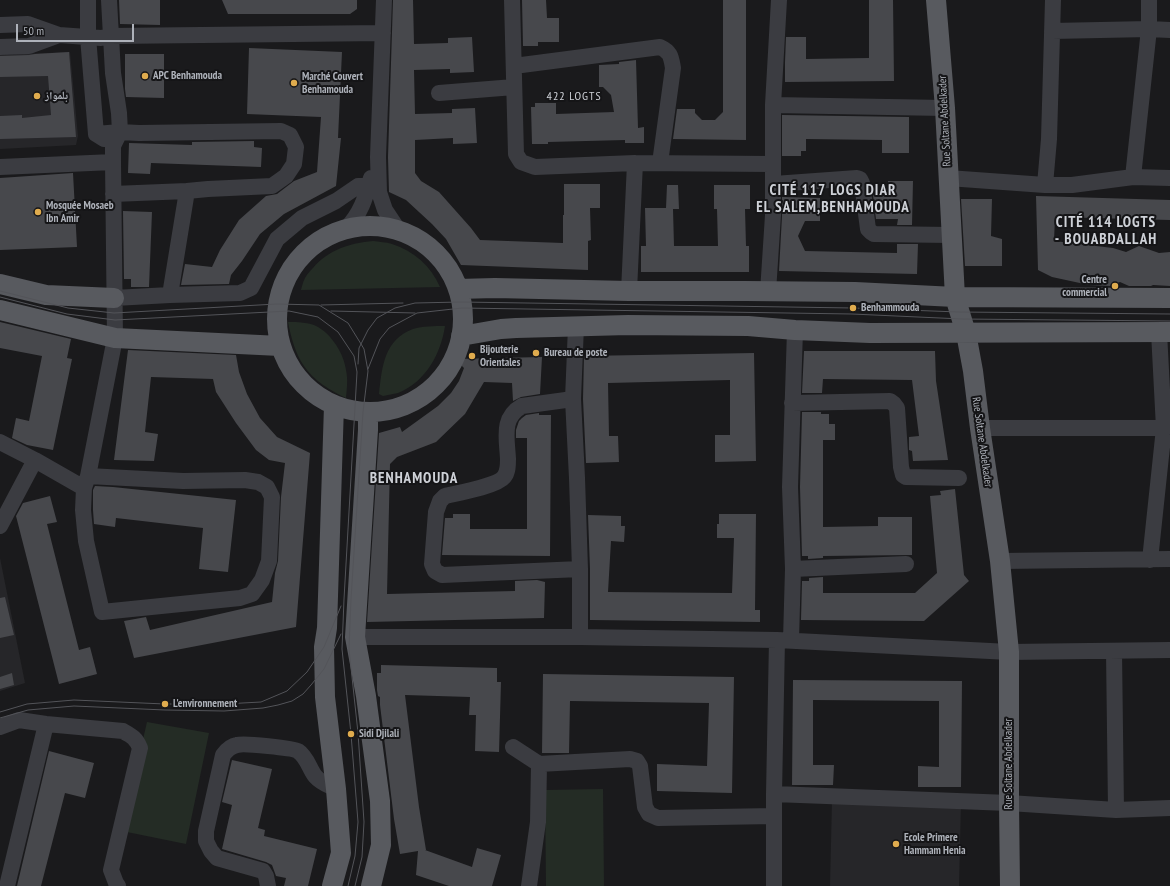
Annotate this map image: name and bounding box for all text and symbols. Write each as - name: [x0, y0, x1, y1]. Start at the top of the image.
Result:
- scale bar: [18, 16, 136, 42]
- text: 50 m: [23, 23, 44, 38]
- place label: APC Benhamouda: [153, 69, 222, 83]
- place label: Marché Couvert Benhamouda: [302, 70, 363, 96]
- marker: APC Benhamouda: [140, 71, 150, 81]
- street label: Rue Soltane Abdelkader: [936, 75, 954, 167]
- marker: Marché Couvert Benhamouda: [289, 78, 299, 88]
- place label: بلمواز: [45, 89, 68, 103]
- district label: 422 LOGTS: [546, 90, 602, 104]
- marker: بلمواز: [32, 91, 42, 101]
- district label: CITÉ 117 LOGS DIAR EL SALEM,BENHAMOUDA: [756, 182, 910, 217]
- place label: Mosquée Mosaeb Ibn Amir: [46, 199, 114, 225]
- marker: Mosquée Mosaeb Ibn Amir: [33, 207, 43, 217]
- district label: CITÉ 114 LOGTS - BOUABDALLAH: [1055, 214, 1157, 249]
- place label: Centre commercial: [1062, 273, 1107, 299]
- marker: Centre commercial: [1110, 281, 1120, 291]
- place label: Benhammouda: [861, 301, 919, 315]
- marker: Benhammouda: [848, 303, 858, 313]
- place label: Bijouterie Orientales: [480, 343, 520, 369]
- place label: Bureau de poste: [544, 346, 607, 360]
- marker: Bureau de poste: [531, 348, 541, 358]
- marker: Bijouterie Orientales: [467, 351, 477, 361]
- street label: Rue Soltane Abdelkader: [969, 396, 995, 488]
- district label: BENHAMOUDA: [370, 470, 458, 488]
- place label: L'environnement: [173, 697, 237, 711]
- marker: L'environnement: [160, 699, 170, 709]
- street label: Rue Soltane Abdelkader: [1002, 719, 1016, 809]
- place label: Sidi Djilali: [359, 727, 399, 741]
- marker: Sidi Djilali: [346, 729, 356, 739]
- place label: Ecole Primere Hammam Henia: [904, 831, 966, 857]
- marker: Ecole Primere Hammam Henia: [891, 839, 901, 849]

